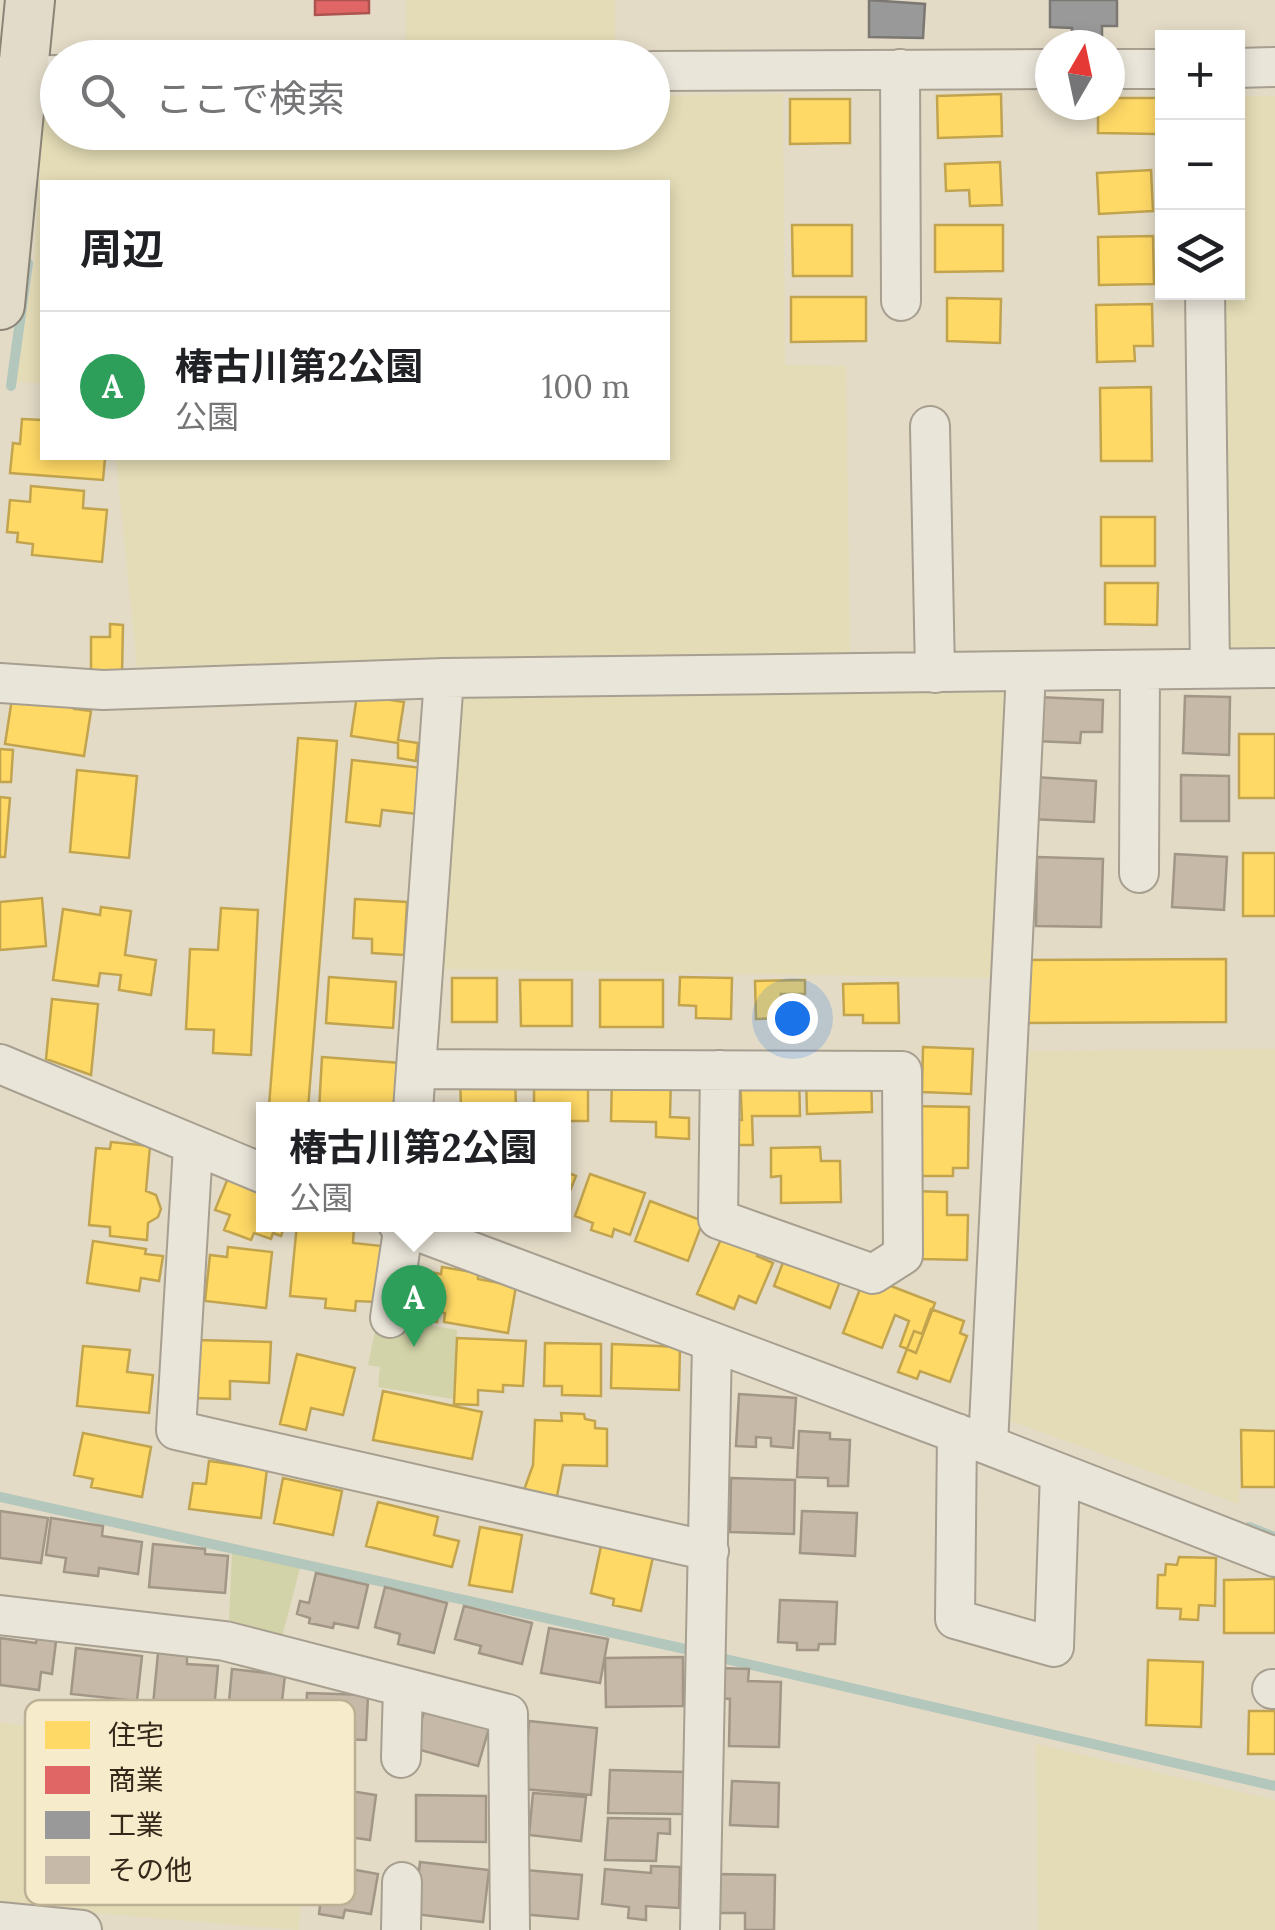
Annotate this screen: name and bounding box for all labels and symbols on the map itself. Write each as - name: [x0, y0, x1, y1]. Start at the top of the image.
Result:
- north arrow: [1035, 30, 1125, 120]
- your location: [767, 993, 818, 1044]
- pin: A: [382, 1264, 446, 1347]
- legend: [25, 1700, 355, 1905]
- text: 住宅: [108, 1717, 164, 1753]
- text: 商業: [108, 1762, 164, 1798]
- text: 工業: [108, 1807, 164, 1843]
- text: その他: [108, 1852, 192, 1888]

